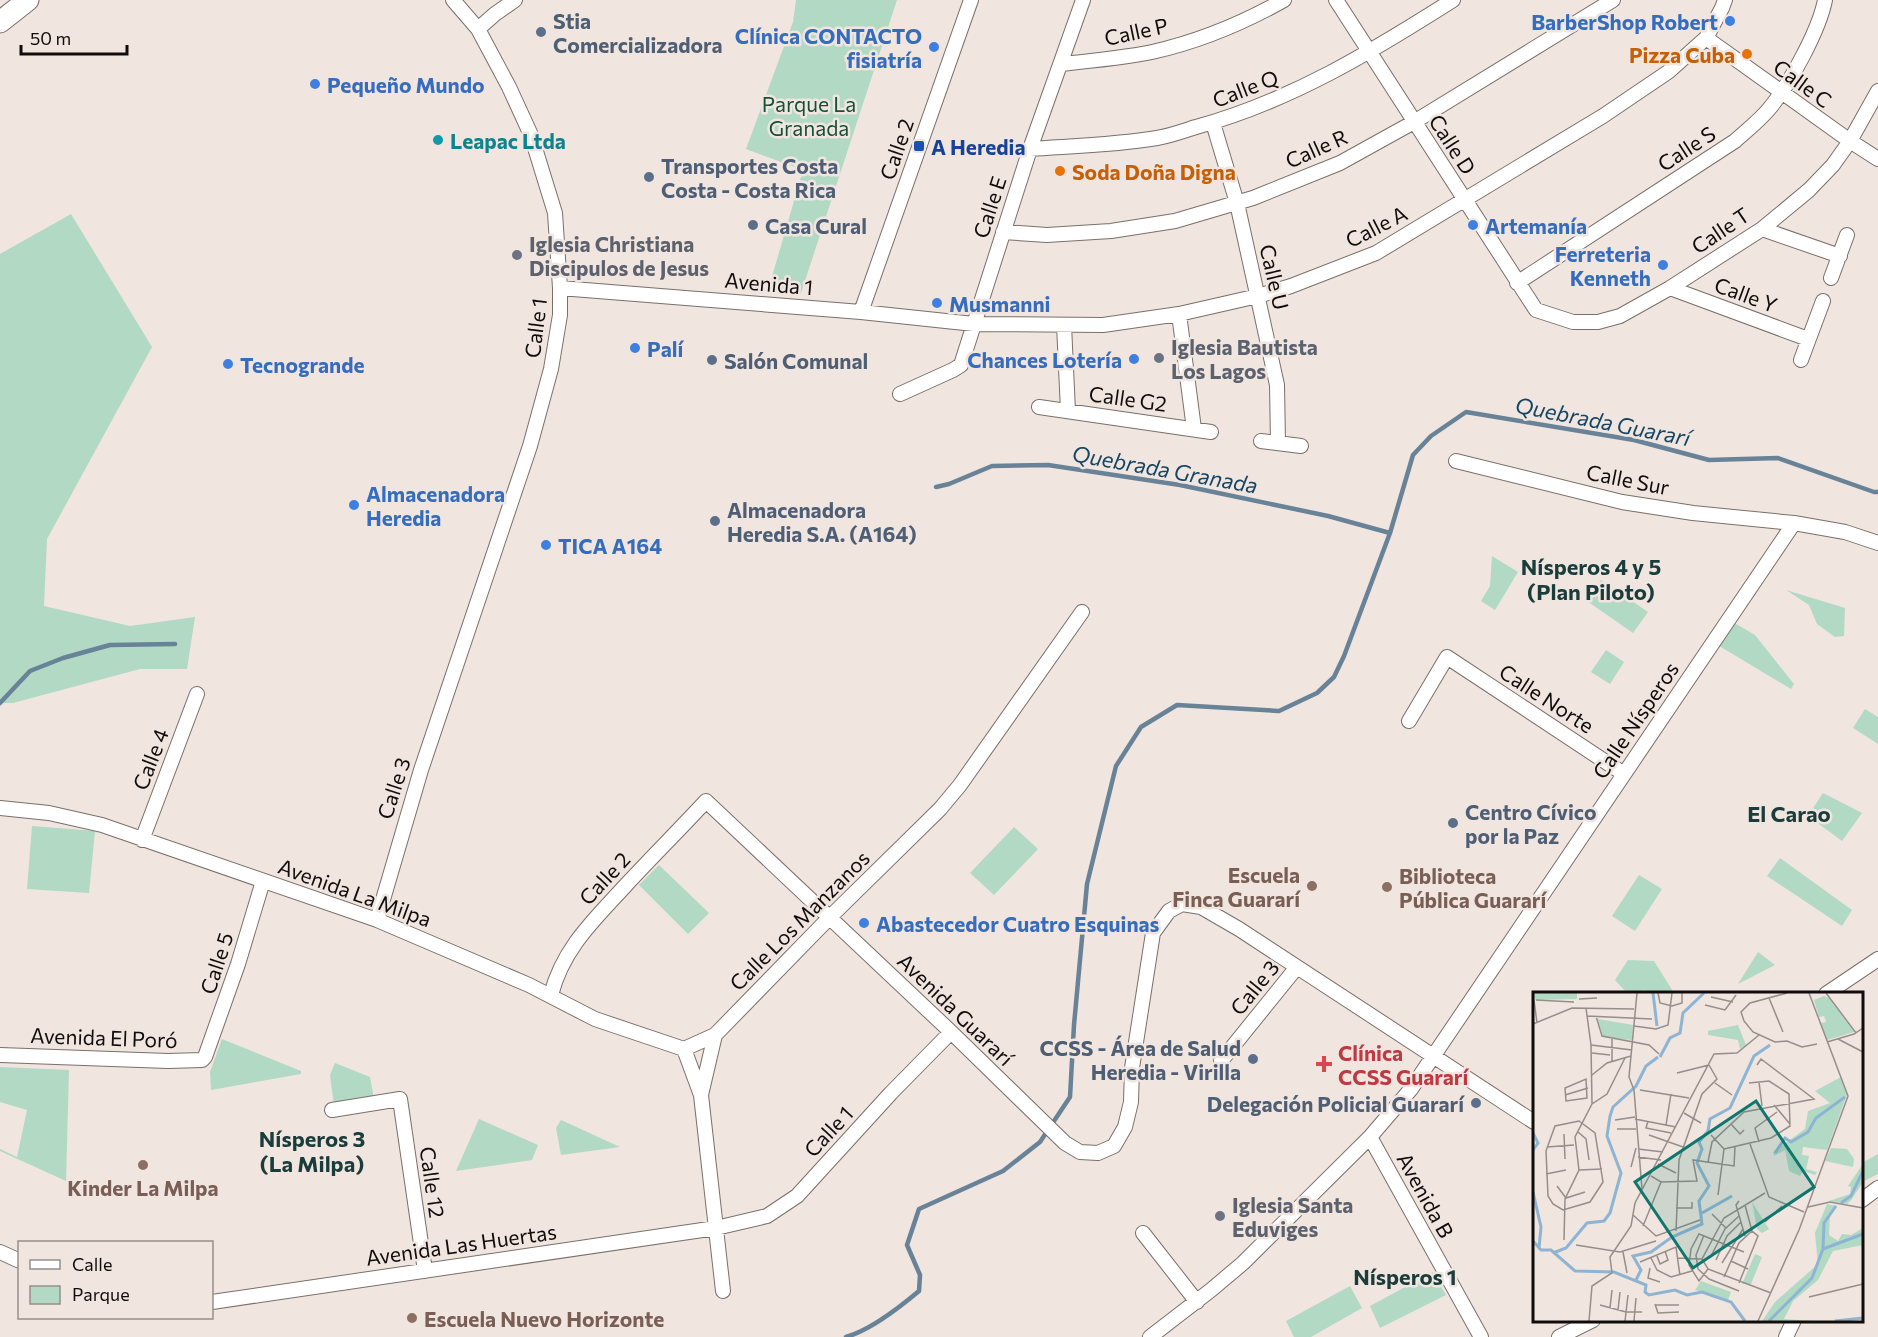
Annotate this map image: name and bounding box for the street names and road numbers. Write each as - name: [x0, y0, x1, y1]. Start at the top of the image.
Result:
- street label: Calle P: [1102, 12, 1170, 50]
- street label: Calle C: [1769, 54, 1837, 112]
- street label: Calle Q: [1209, 64, 1281, 112]
- street label: Calle D: [1424, 109, 1482, 179]
- street label: Calle 2: [874, 115, 918, 183]
- street label: Calle S: [1653, 120, 1719, 176]
- street label: Calle R: [1281, 123, 1351, 173]
- street label: Calle E: [967, 173, 1011, 241]
- street label: Calle A: [1341, 200, 1411, 252]
- street label: Calle T: [1686, 202, 1754, 258]
- street label: Calle U: [1255, 242, 1295, 312]
- street label: Avenida 1: [724, 267, 814, 299]
- street label: Calle Y: [1711, 271, 1781, 317]
- street label: Calle 1: [519, 297, 551, 359]
- street label: Calle G2: [1088, 380, 1168, 416]
- street label: Calle Sur: [1585, 459, 1671, 499]
- street label: Calle Nísperos: [1587, 657, 1683, 783]
- street label: Calle Norte: [1495, 658, 1599, 738]
- street label: Calle 4: [127, 724, 173, 793]
- street label: Calle 3: [371, 754, 415, 822]
- street label: Calle Los Manzanos: [724, 845, 874, 995]
- street label: Calle 2: [573, 847, 635, 909]
- street label: Avenida La Milpa: [275, 853, 435, 931]
- street label: Calle 5: [194, 929, 238, 997]
- street label: Avenida Guararí: [893, 948, 1019, 1071]
- street label: Calle 3: [1224, 955, 1284, 1019]
- street label: Avenida El Poró: [30, 1022, 178, 1052]
- street label: Calle 1: [798, 1100, 858, 1162]
- street label: Calle 12: [416, 1145, 450, 1219]
- street label: Avenida B: [1392, 1148, 1460, 1242]
- street label: Avenida Las Huertas: [364, 1218, 558, 1270]

